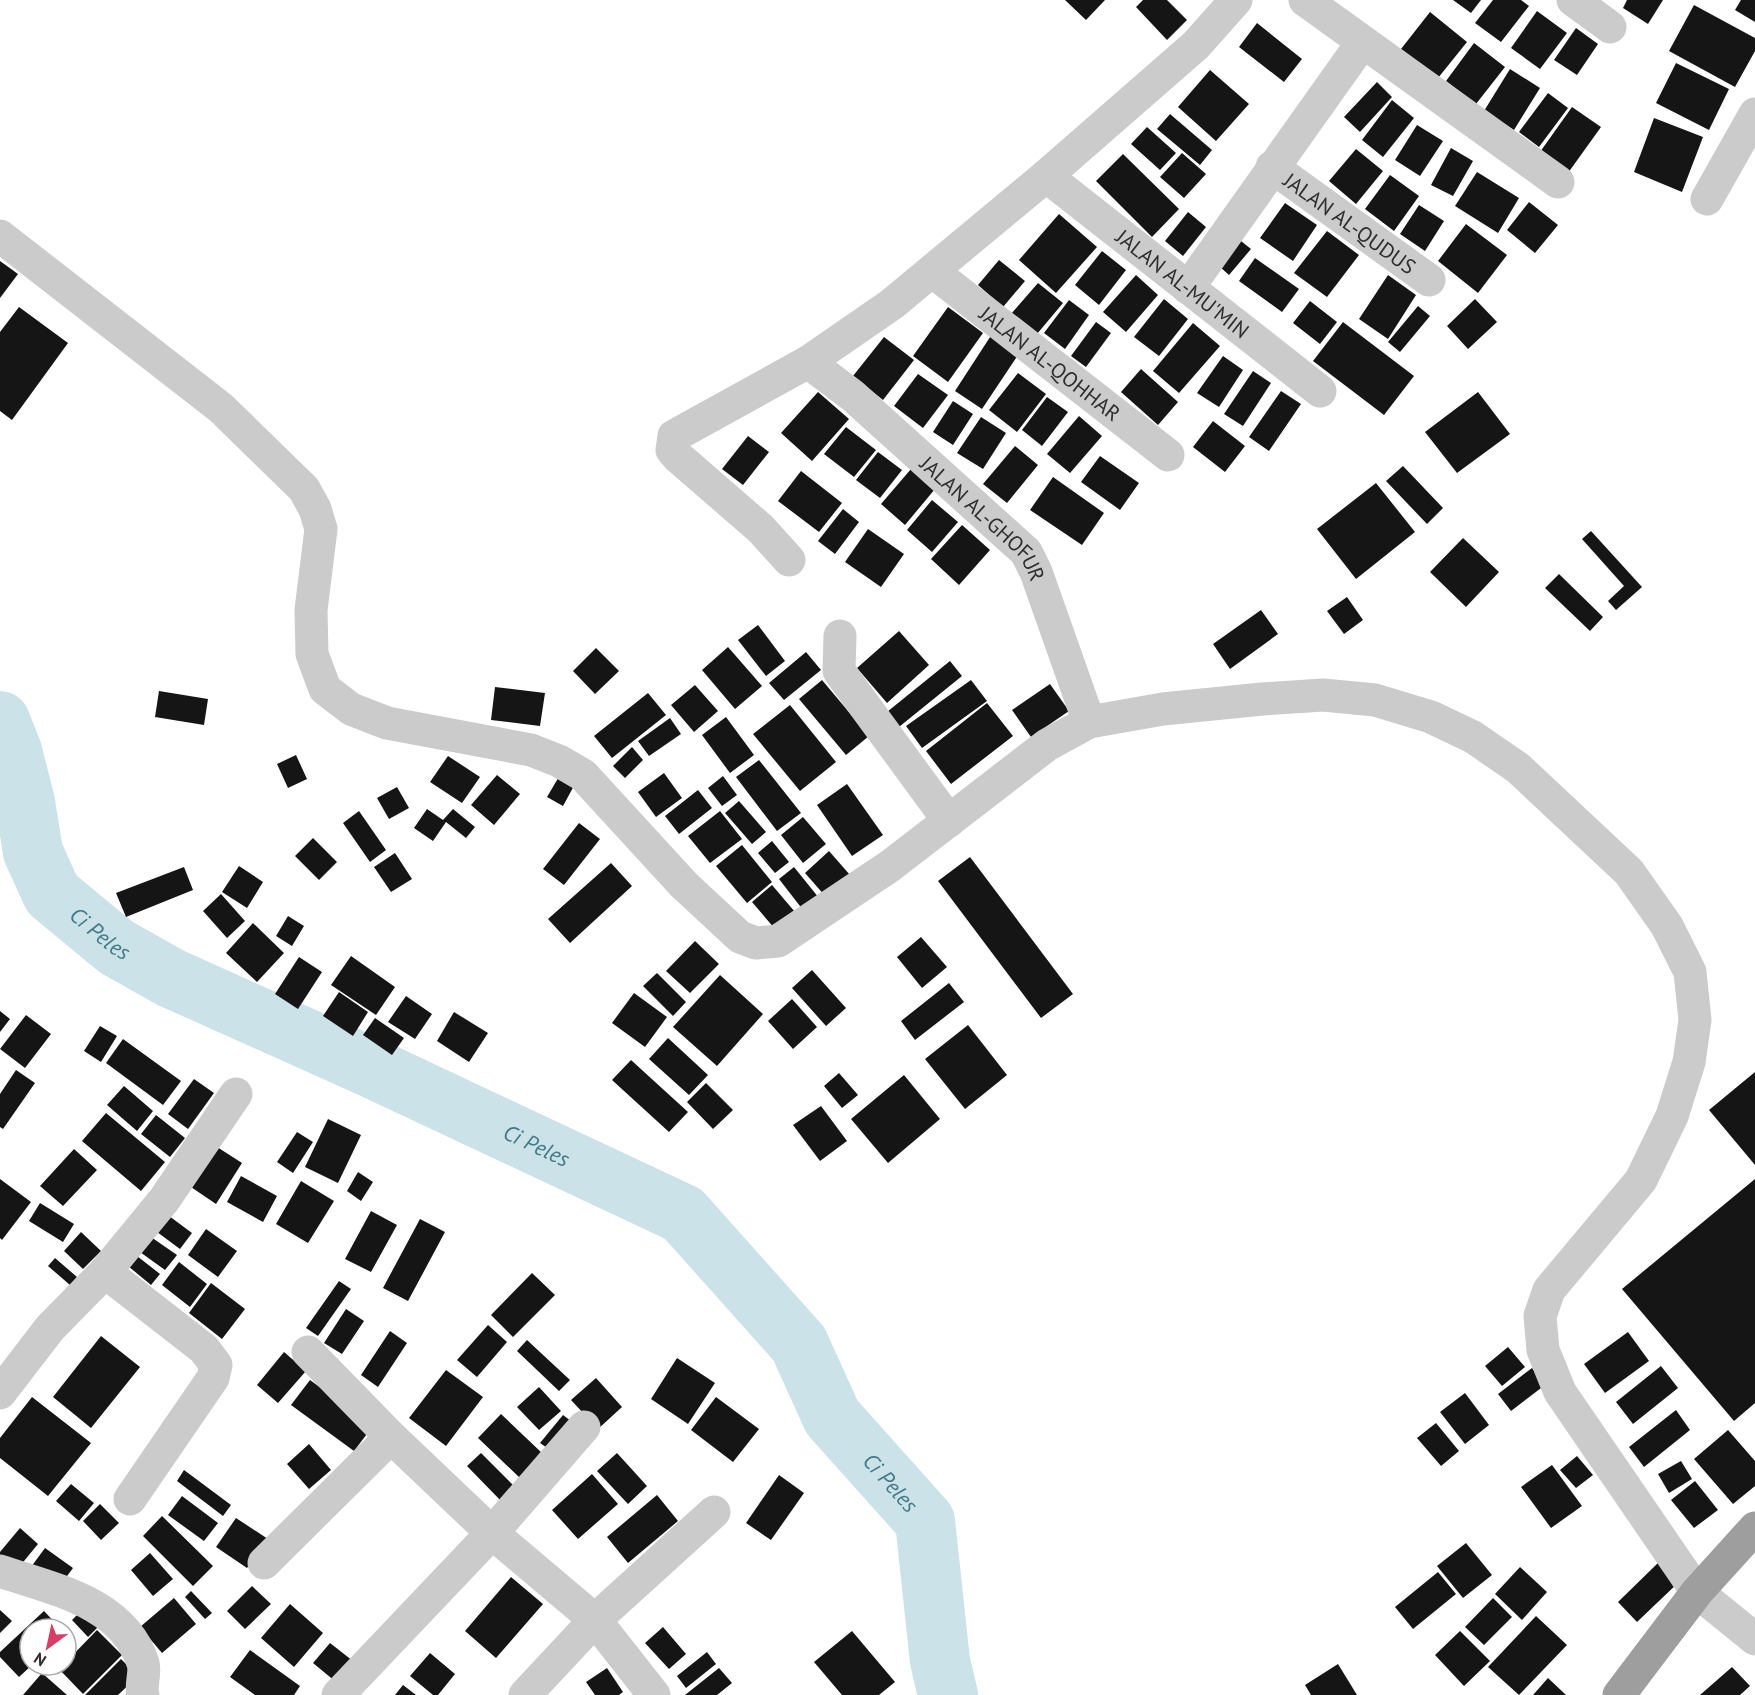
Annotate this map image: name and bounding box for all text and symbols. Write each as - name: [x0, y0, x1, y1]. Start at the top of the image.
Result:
- street label: JALAN AL-QUDUS: [1278, 166, 1421, 280]
- street label: JALAN AL-MU'MIN: [1110, 222, 1255, 344]
- street label: JALAN AL-QOHHAR: [974, 299, 1126, 427]
- street label: JALAN AL-GHOFUR: [914, 449, 1052, 584]
- water label: Ci Peles: [64, 901, 135, 966]
- water label: Ci Peles: [499, 1118, 574, 1173]
- water label: Ci Peles: [857, 1447, 925, 1518]
- north arrow: [18, 1617, 78, 1677]
- text: N: [30, 1648, 50, 1671]

